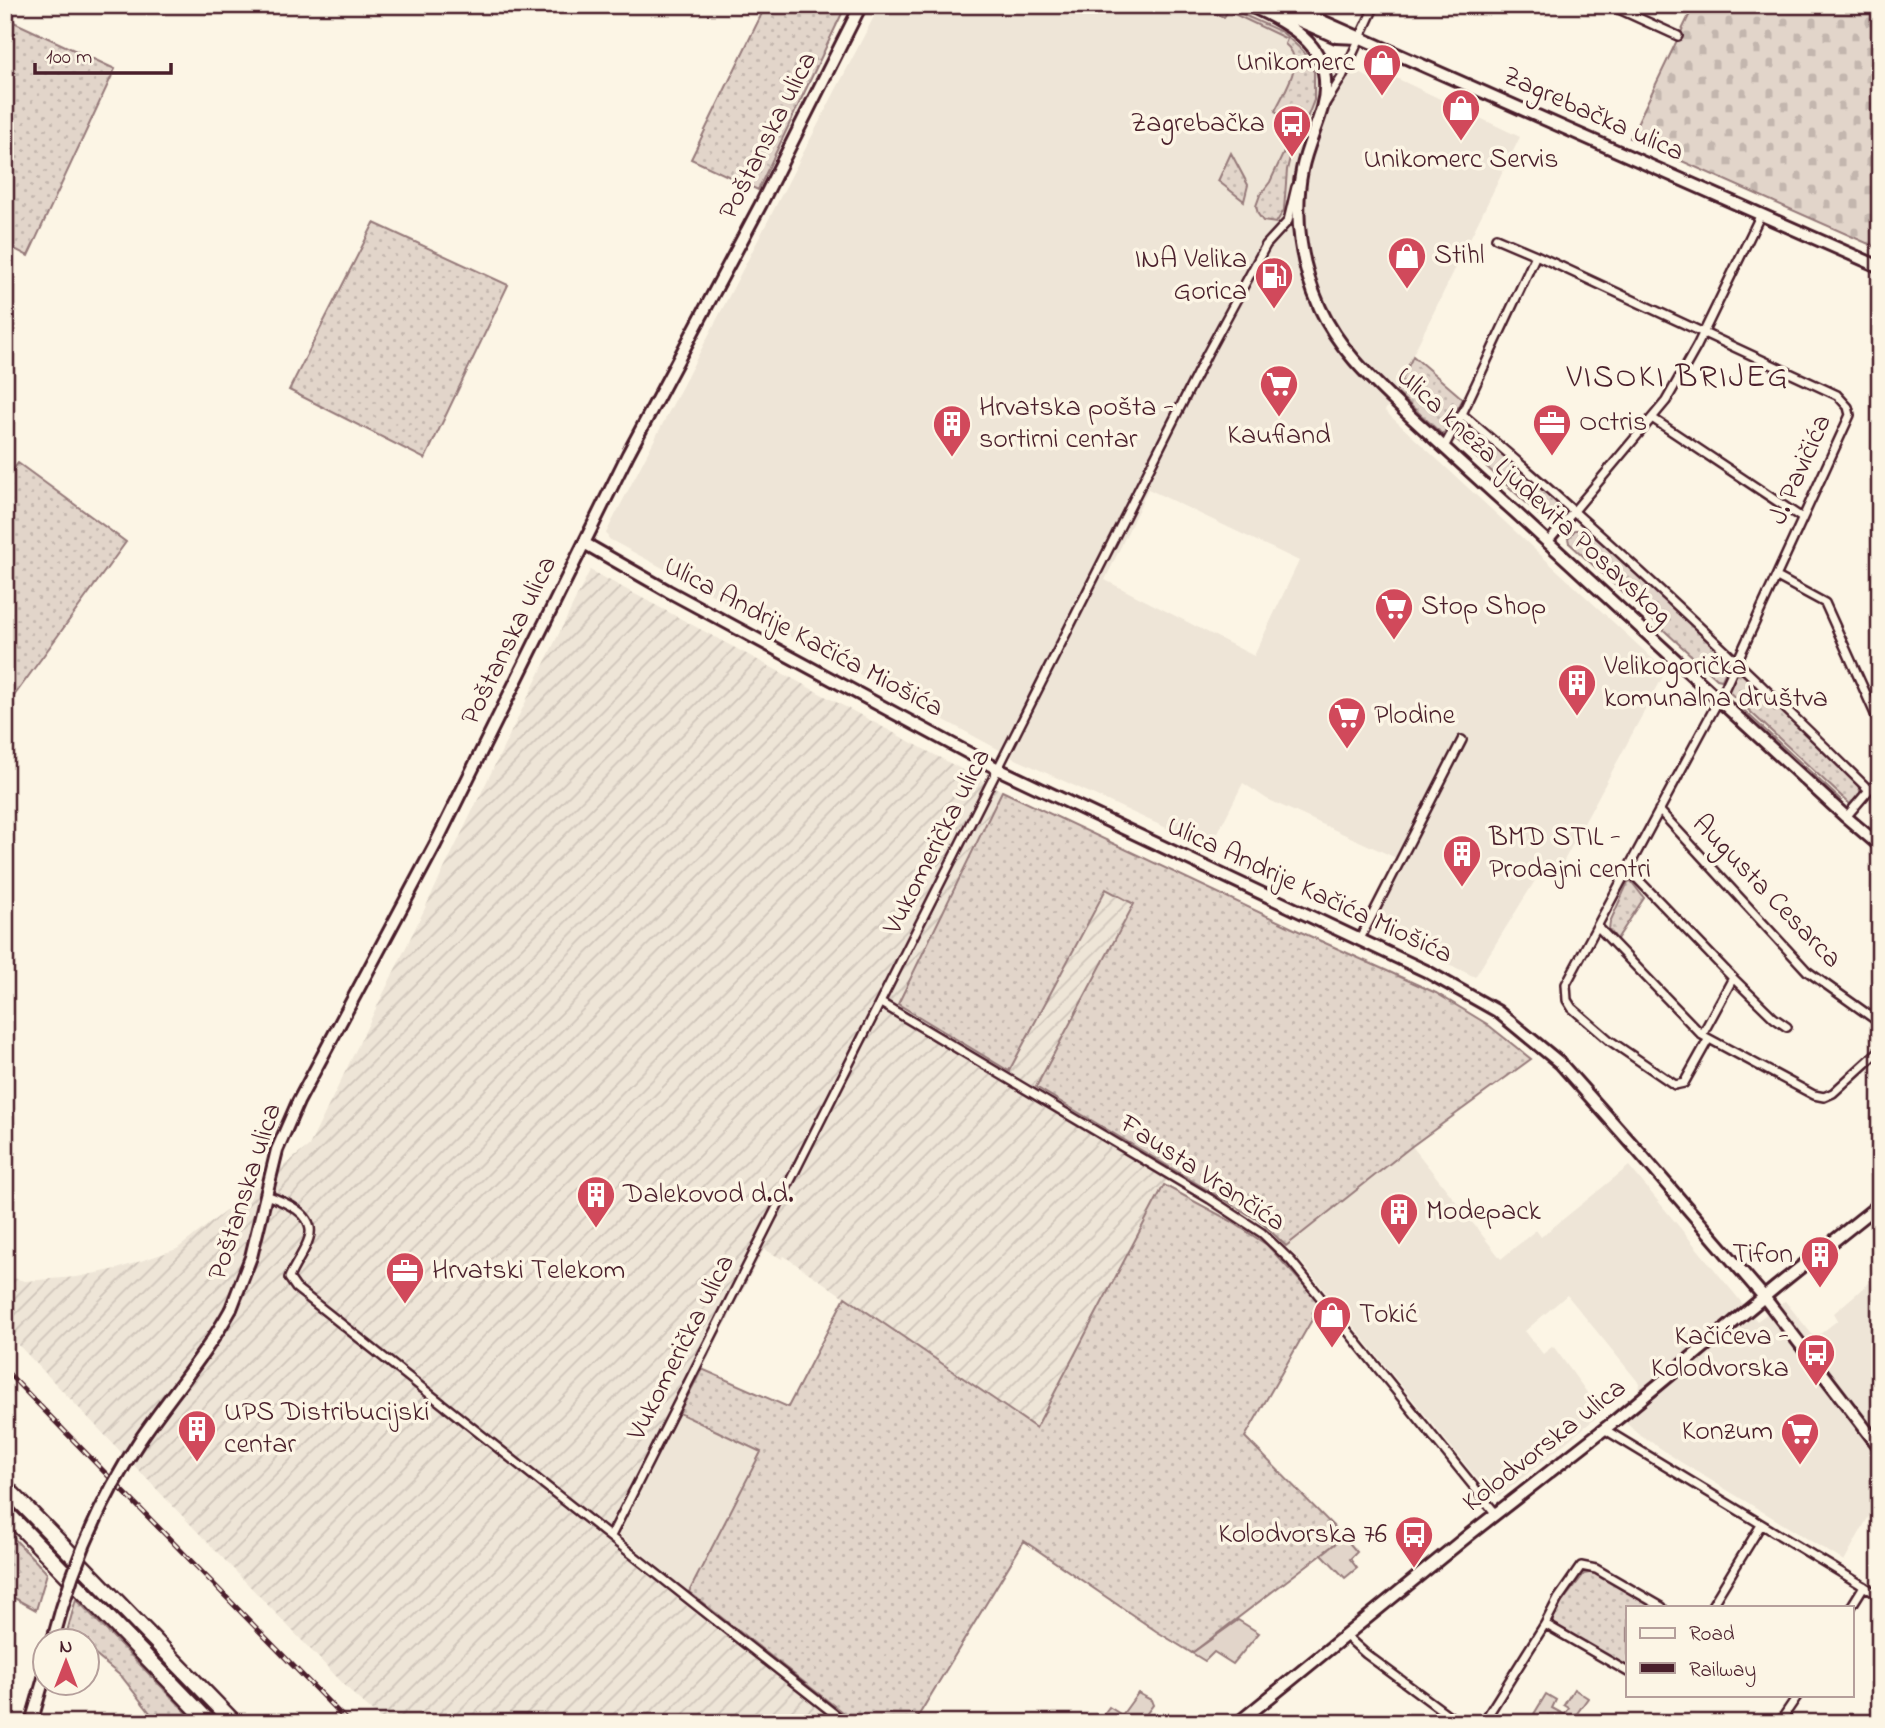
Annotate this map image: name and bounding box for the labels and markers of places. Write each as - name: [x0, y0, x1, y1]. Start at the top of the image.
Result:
- shop icon: Unikomerc: [1361, 42, 1403, 97]
- place label: Unikomerc: [1236, 43, 1356, 84]
- shop icon: Unikomerc Servis: [1440, 87, 1482, 142]
- bus stop icon: Zagrebačka: [1271, 103, 1313, 158]
- place label: Zagrebačka: [1130, 104, 1265, 145]
- place label: Unikomerc Servis: [1363, 140, 1559, 181]
- shop icon: Stihl: [1386, 235, 1428, 290]
- place label: Stihl: [1434, 236, 1484, 277]
- place label: INA Velika Gorica: [1134, 240, 1247, 313]
- fuel station icon: INA Velika Gorica: [1253, 255, 1295, 310]
- supermarket icon: Kaufland: [1258, 363, 1300, 418]
- place label: Hrvatska pošta - sortirni centar: [979, 388, 1174, 461]
- office icon: Octris: [1531, 402, 1573, 457]
- building icon: Hrvatska pošta - sortirni centar: [931, 403, 973, 458]
- place label: Octris: [1579, 403, 1647, 444]
- place label: Kaufland: [1227, 416, 1331, 457]
- supermarket icon: Stop Shop: [1373, 586, 1415, 641]
- place label: Stop Shop: [1421, 587, 1546, 628]
- place label: Velikogorička komunalna društva: [1603, 647, 1828, 720]
- building icon: Velikogorička komunalna društva: [1556, 662, 1598, 717]
- supermarket icon: Plodine: [1326, 695, 1368, 750]
- place label: Plodine: [1374, 696, 1455, 737]
- place label: BMD STIL - Prodajni centri: [1488, 818, 1651, 891]
- building icon: BMD STIL - Prodajni centri: [1441, 833, 1483, 888]
- building icon: Dalekovod d.d.: [575, 1174, 617, 1229]
- place label: Dalekovod d.d.: [622, 1175, 794, 1216]
- building icon: Modepack: [1378, 1191, 1420, 1246]
- place label: Modepack: [1426, 1192, 1542, 1233]
- building icon: Tifon: [1799, 1234, 1841, 1289]
- place label: Tifon: [1732, 1235, 1793, 1276]
- office icon: Hrvatski Telekom: [384, 1250, 426, 1305]
- place label: Hrvatski Telekom: [432, 1251, 625, 1292]
- shop icon: Tokić: [1311, 1294, 1353, 1349]
- place label: Tokić: [1359, 1295, 1418, 1336]
- place label: Kačićeva - Kolodvorska: [1651, 1317, 1789, 1390]
- bus stop icon: Kačićeva - Kolodvorska: [1795, 1332, 1837, 1387]
- place label: UPS Distribucijski centar: [224, 1393, 430, 1466]
- building icon: UPS Distribucijski centar: [176, 1408, 218, 1463]
- supermarket icon: Konzum: [1779, 1411, 1821, 1466]
- place label: Konzum: [1682, 1412, 1773, 1453]
- bus stop icon: Kolodvorska 76: [1393, 1514, 1435, 1569]
- place label: Kolodvorska 76: [1218, 1515, 1387, 1556]

